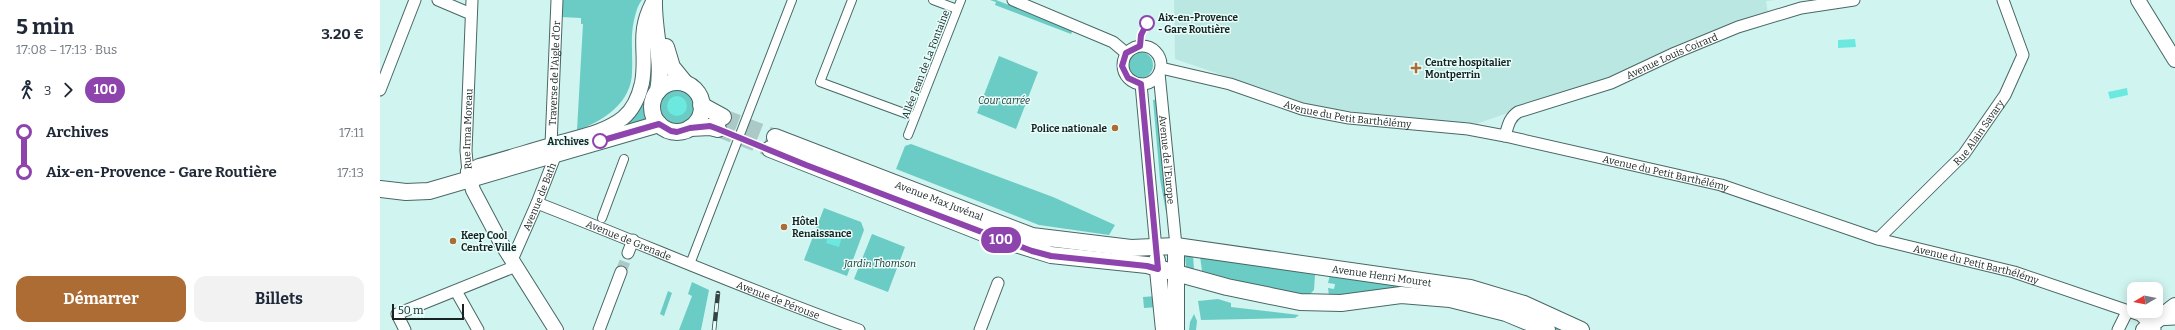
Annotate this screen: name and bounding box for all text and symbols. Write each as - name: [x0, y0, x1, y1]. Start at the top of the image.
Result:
- street label: Allée Jean de La Fontaine: [900, 8, 952, 120]
- place label: Aix-en-Provence - Gare Routière: [1158, 12, 1239, 36]
- text: 5 min: [16, 13, 74, 40]
- marker: Aix-en-Provence - Gare Routière: [1139, 15, 1155, 31]
- street label: Traverse de l'Aigle d'Or: [547, 20, 563, 126]
- text: 3.20 €: [321, 25, 364, 43]
- street label: Avenue Louis Coirard: [1624, 31, 1720, 82]
- text: 17:08 – 17:13 · Bus: [16, 42, 117, 57]
- place label: Centre hospitalier Montperrin: [1425, 57, 1511, 81]
- marker: Centre hospitalier Montperrin: [1410, 62, 1422, 74]
- icon: walk: [16, 79, 38, 101]
- icon: forward: [57, 79, 79, 101]
- text: 100: [93, 81, 117, 98]
- text: 3: [44, 83, 51, 98]
- street label: Rue Irma Moreau: [461, 89, 475, 170]
- park label: Cour carrée: [978, 95, 1030, 107]
- street label: Rue Alain Savary: [1951, 97, 2007, 168]
- street label: Avenue du Petit Barthélémy: [1282, 98, 1413, 131]
- street label: Avenue de l'Europe: [1156, 115, 1177, 205]
- text: Archives: [46, 123, 109, 141]
- place label: Police nationale: [1031, 123, 1107, 135]
- marker: Police nationale: [1110, 123, 1120, 133]
- text: 17:11: [339, 125, 364, 140]
- marker: Archives: [592, 133, 608, 149]
- place label: Archives: [547, 136, 589, 148]
- street label: Avenue du Petit Barthélémy: [1601, 153, 1731, 194]
- street label: Avenue de Bath: [521, 161, 559, 233]
- text: Aix-en-Provence - Gare Routière: [46, 163, 277, 181]
- text: 17:13: [337, 165, 364, 180]
- street label: Avenue Max Juvénal: [893, 179, 985, 224]
- place label: Hôtel Renaissance: [792, 215, 852, 240]
- street label: Avenue de Grenade: [584, 218, 673, 263]
- marker: Hôtel Renaissance: [779, 222, 789, 232]
- line badge: 100: [978, 227, 1024, 253]
- place label: Keep Cool Centre Ville: [461, 230, 517, 254]
- text: 100: [989, 231, 1013, 248]
- marker: Keep Cool Centre Ville: [448, 236, 458, 246]
- street label: Avenue du Petit Barthélémy: [1912, 243, 2041, 287]
- park label: Jardin Thomson: [843, 258, 916, 270]
- street label: Avenue Henri Mouret: [1331, 263, 1432, 289]
- button: Démarrer: [16, 276, 186, 322]
- button: Billets: [194, 276, 364, 322]
- street label: Avenue de Pérouse: [735, 279, 821, 322]
- north arrow: [2127, 282, 2163, 318]
- map controls: [2127, 282, 2163, 318]
- scale bar: [392, 302, 464, 321]
- text: 50 m: [398, 304, 424, 317]

